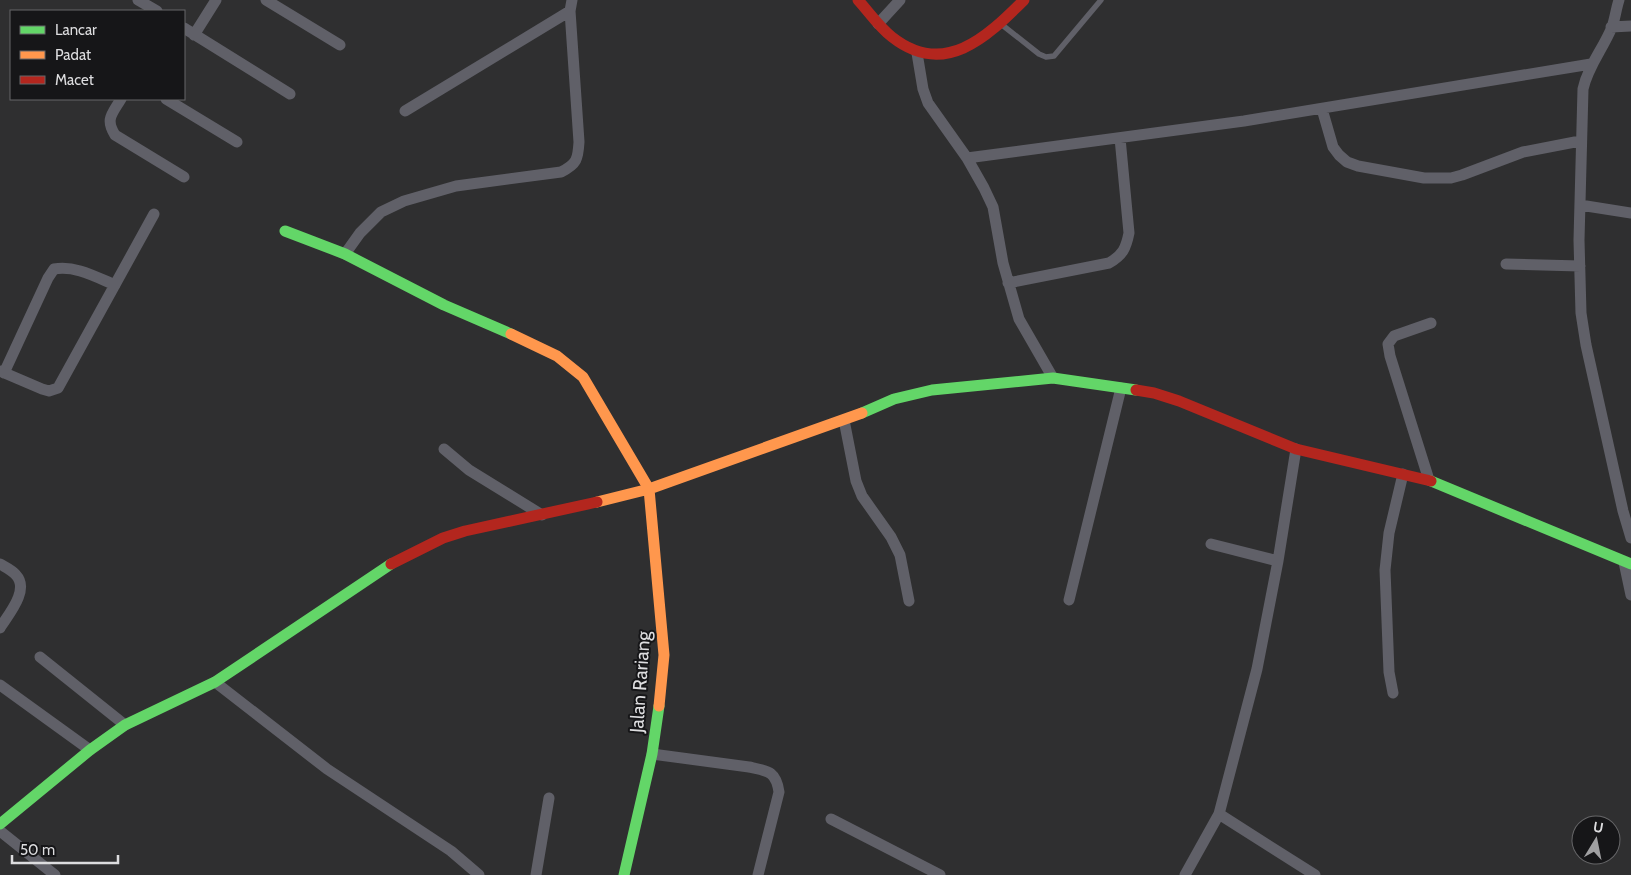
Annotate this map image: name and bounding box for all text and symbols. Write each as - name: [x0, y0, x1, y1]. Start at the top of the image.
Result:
- legend: [10, 10, 185, 100]
- text: Lancar: [55, 21, 97, 39]
- text: Padat: [55, 46, 91, 64]
- text: Macet: [55, 71, 94, 89]
- street label: Jalan Rariang: [625, 630, 655, 735]
- north arrow: [1571, 815, 1621, 865]
- text: U: [1592, 817, 1605, 837]
- scale bar: [12, 832, 119, 864]
- text: 50 m: [20, 841, 55, 859]

